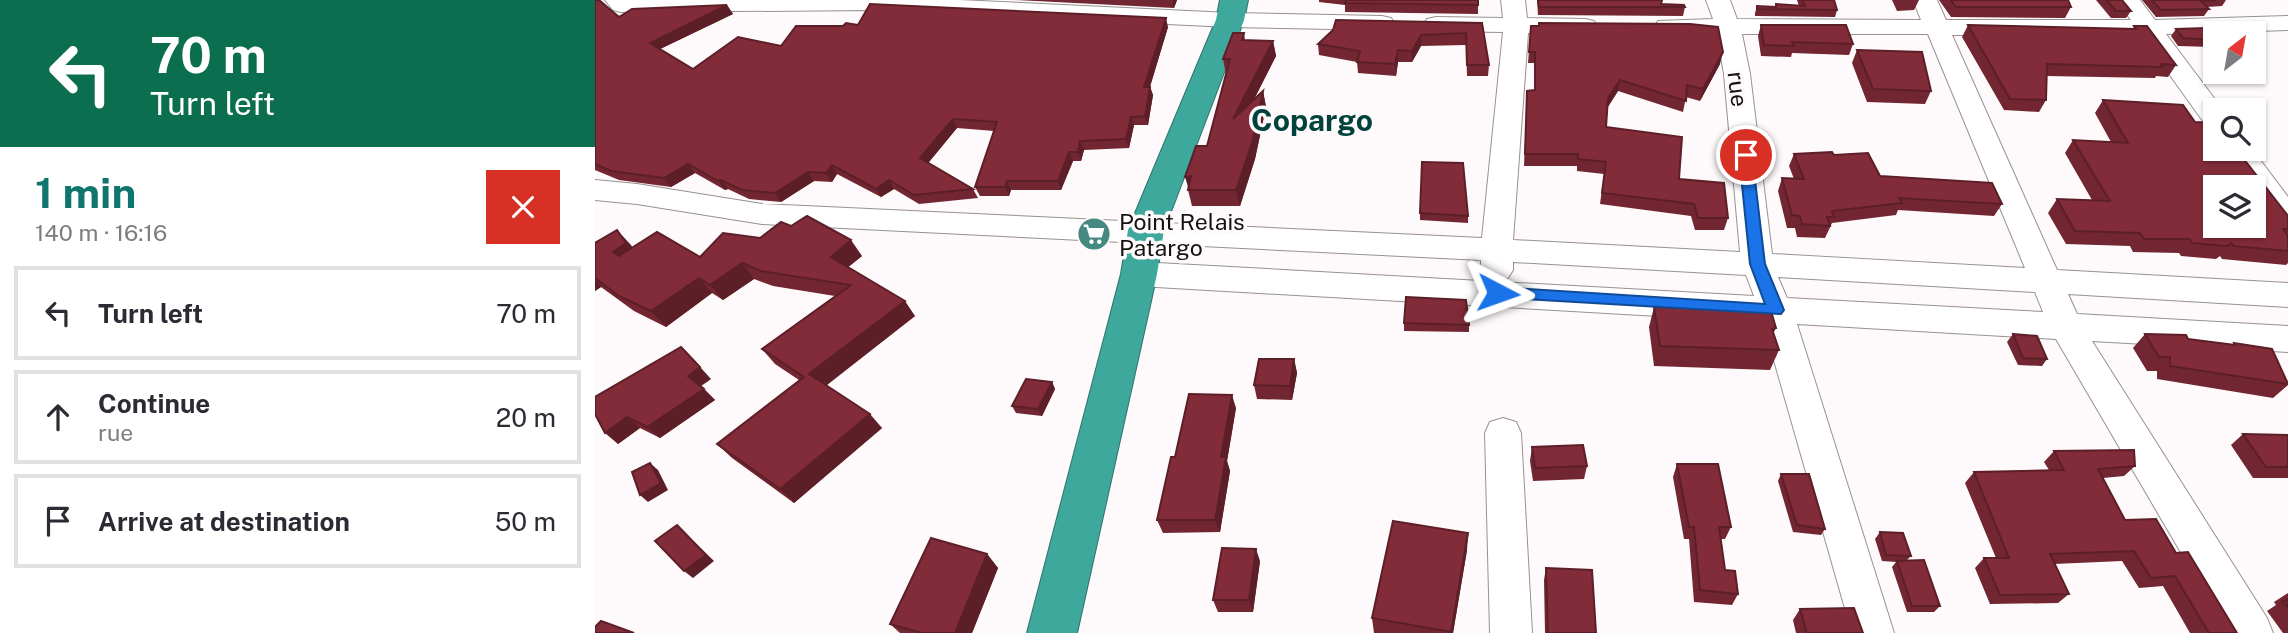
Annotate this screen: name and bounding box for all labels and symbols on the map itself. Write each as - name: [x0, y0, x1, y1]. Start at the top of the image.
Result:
- north arrow: [2203, 21, 2266, 84]
- street label: rue: [1722, 70, 1754, 108]
- district label: Copargo: [1251, 102, 1373, 138]
- pin: [1716, 125, 1776, 185]
- place label: Point Relais Patargo: [1119, 208, 1245, 261]
- supermarket icon: Point Relais Patargo: [1075, 215, 1113, 253]
- position arrow: [1461, 256, 1535, 330]

